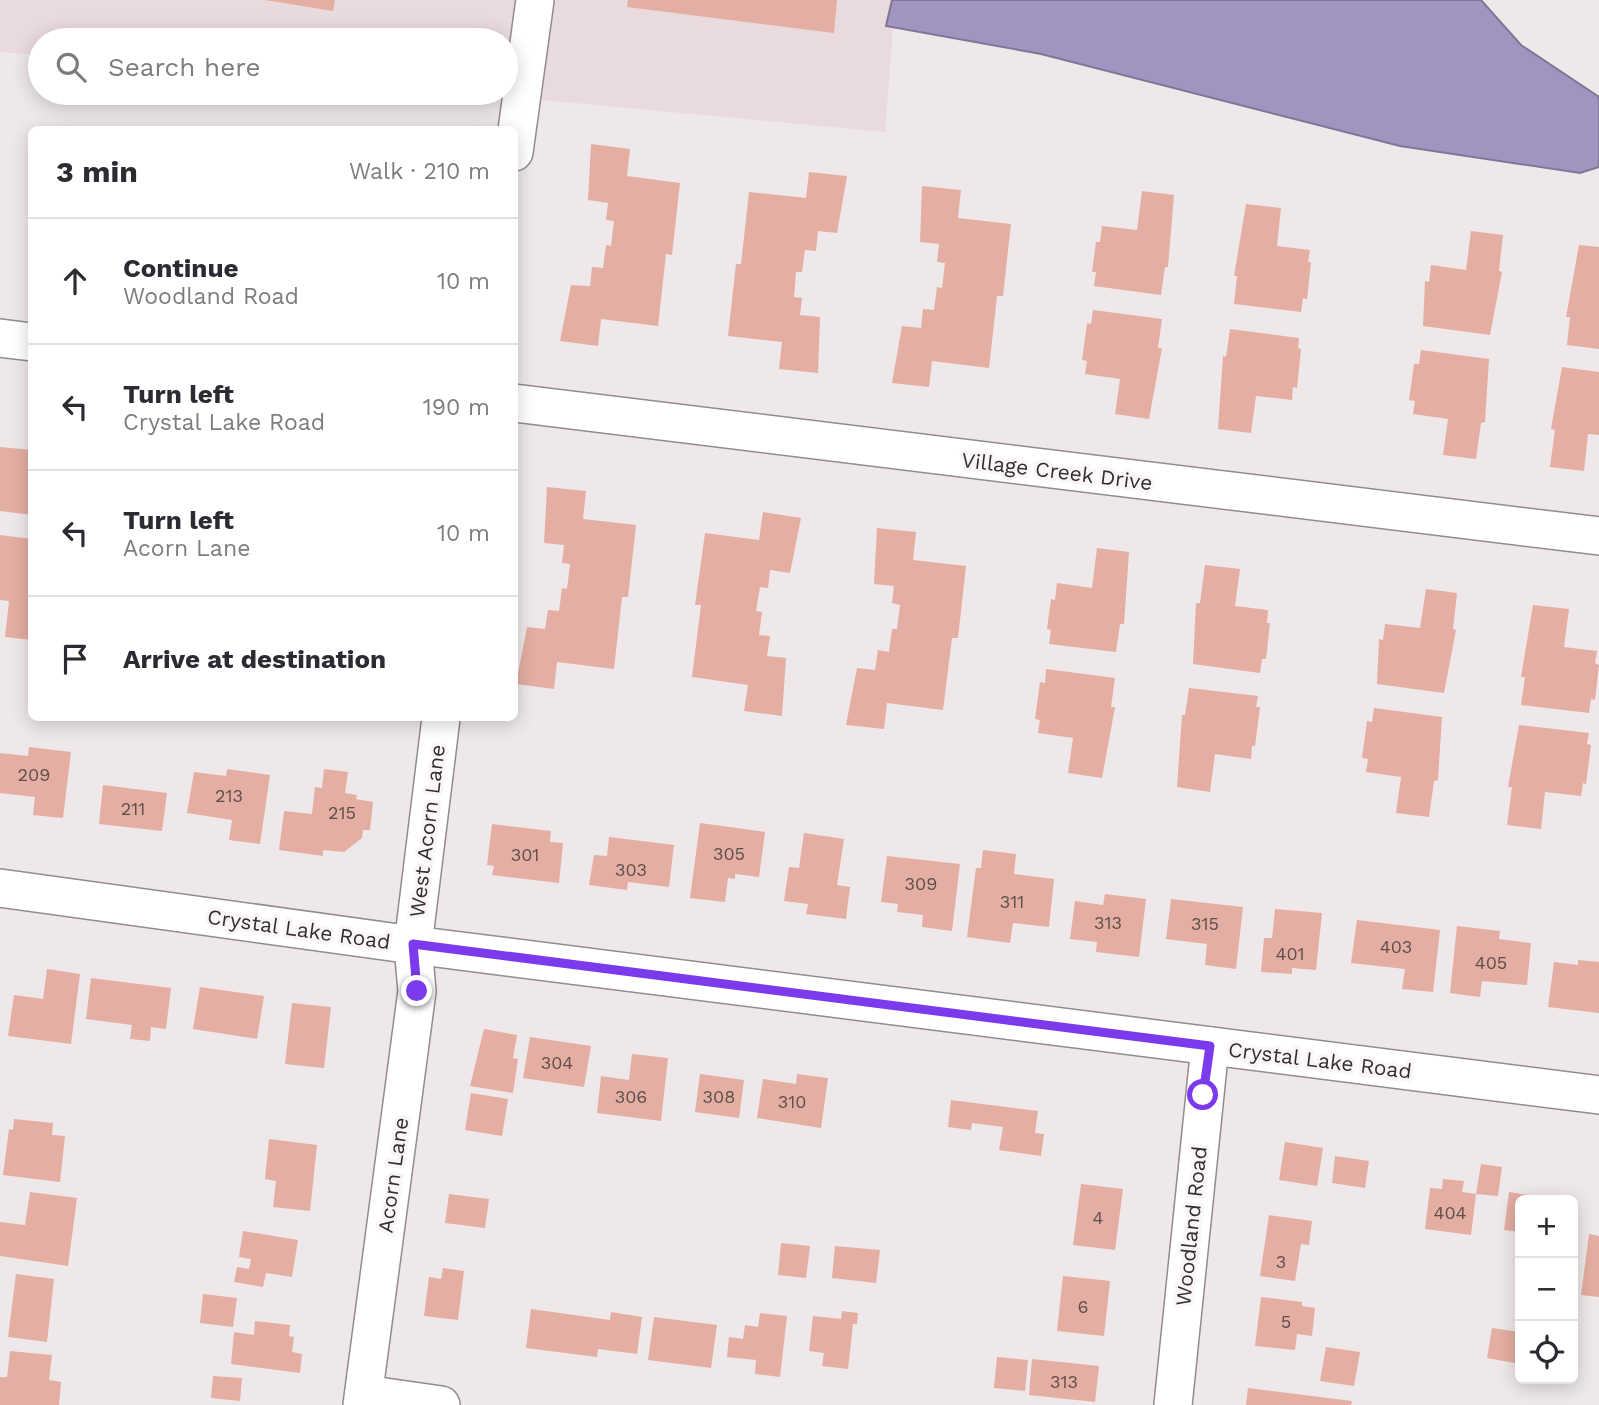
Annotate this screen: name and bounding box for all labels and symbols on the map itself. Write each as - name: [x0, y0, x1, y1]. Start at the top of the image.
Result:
- street label: Village Creek Drive: [960, 447, 1154, 495]
- street label: West Acorn Lane: [404, 743, 450, 919]
- house number: 209: [18, 764, 50, 785]
- house number: 213: [215, 785, 243, 806]
- house number: 211: [121, 798, 145, 819]
- house number: 215: [328, 802, 356, 823]
- house number: 305: [713, 843, 745, 864]
- house number: 301: [511, 844, 539, 865]
- house number: 303: [615, 859, 647, 880]
- house number: 309: [905, 873, 937, 894]
- house number: 311: [1000, 891, 1024, 912]
- street label: Crystal Lake Road: [206, 904, 392, 954]
- house number: 313: [1094, 912, 1122, 933]
- house number: 315: [1191, 913, 1219, 934]
- house number: 403: [1380, 936, 1412, 957]
- house number: 401: [1275, 943, 1305, 964]
- house number: 405: [1475, 952, 1507, 973]
- route end: [401, 975, 432, 1006]
- street label: Crystal Lake Road: [1227, 1036, 1413, 1084]
- house number: 304: [541, 1052, 573, 1073]
- route start: [1187, 1079, 1218, 1110]
- house number: 306: [615, 1086, 647, 1107]
- house number: 308: [703, 1086, 735, 1107]
- house number: 310: [778, 1091, 806, 1112]
- street label: Acorn Lane: [373, 1116, 413, 1234]
- street label: Woodland Road: [1170, 1145, 1212, 1307]
- house number: 404: [1433, 1202, 1467, 1223]
- house number: 4: [1093, 1207, 1104, 1228]
- house number: 3: [1276, 1251, 1286, 1272]
- house number: 6: [1078, 1296, 1088, 1317]
- house number: 5: [1281, 1311, 1291, 1332]
- house number: 313: [1050, 1371, 1078, 1392]

